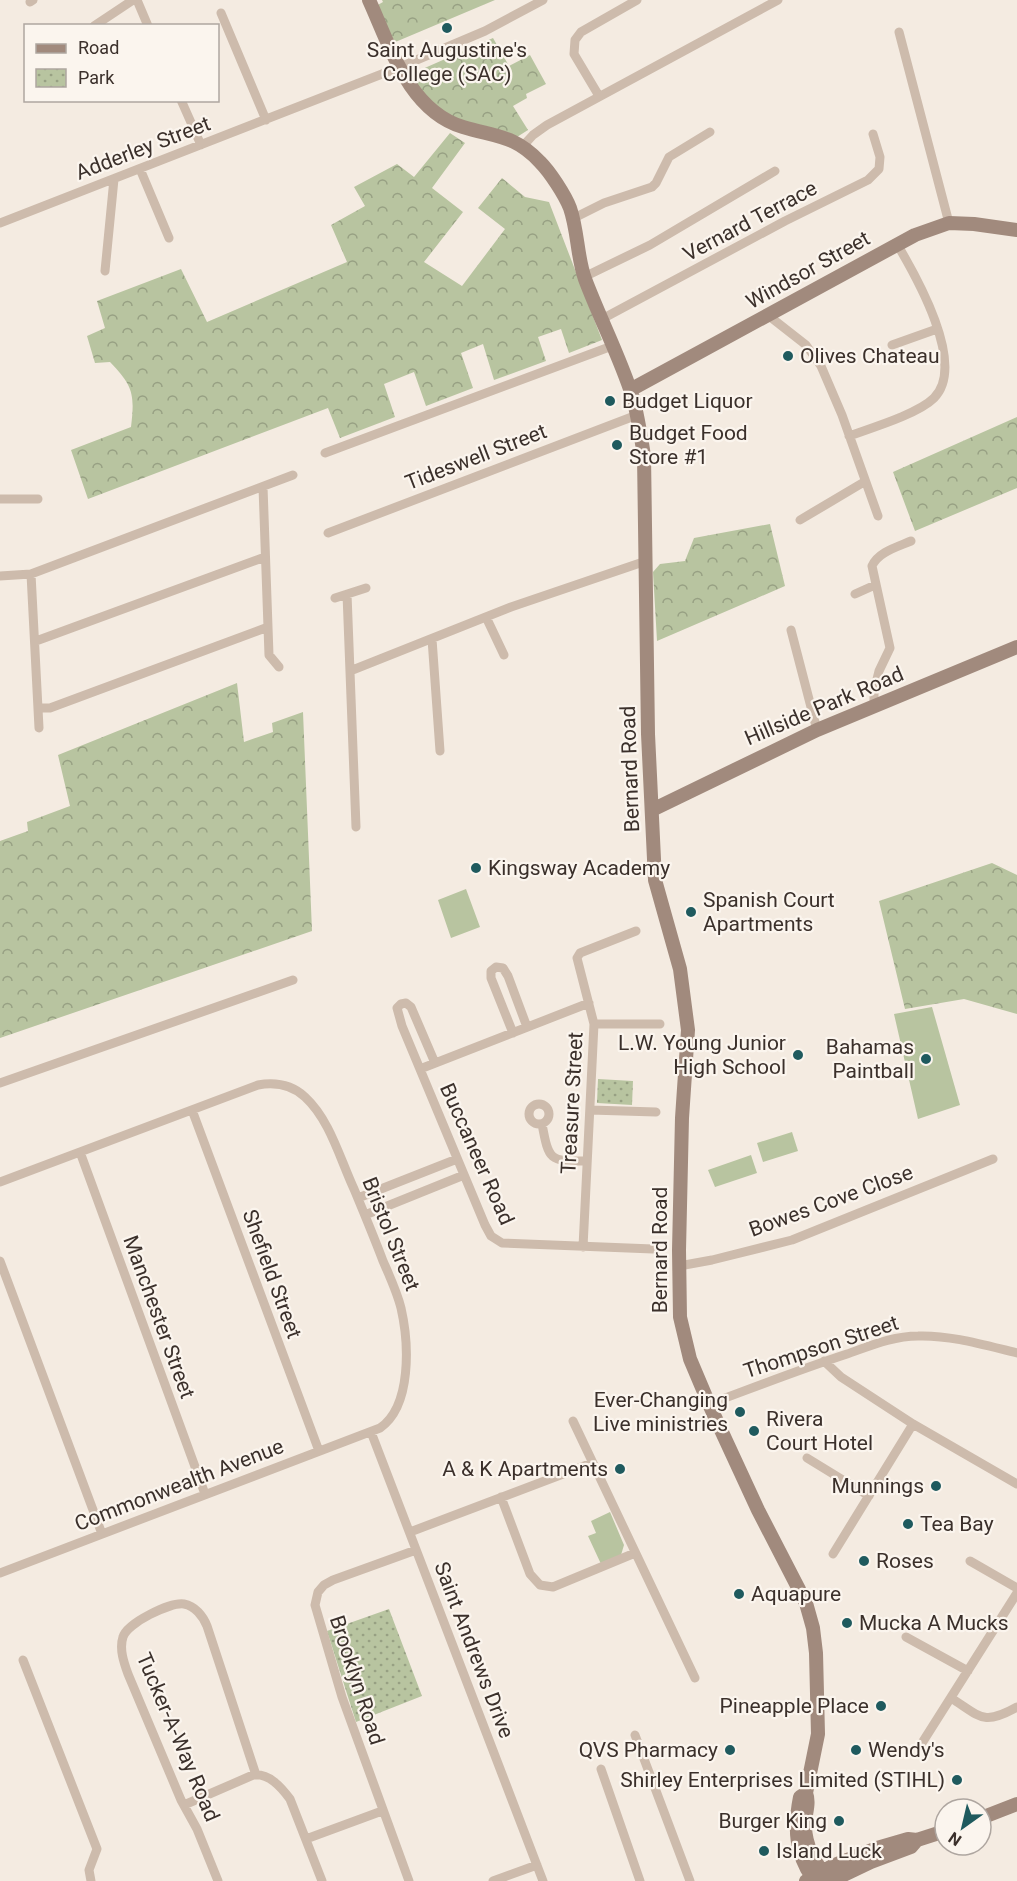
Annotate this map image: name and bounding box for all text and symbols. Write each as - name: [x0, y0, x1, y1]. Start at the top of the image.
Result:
- marker: Saint Augustine's College (SAC): [440, 21, 454, 35]
- legend: [24, 24, 219, 102]
- text: Road: [78, 37, 119, 58]
- place label: Saint Augustine's College (SAC): [367, 38, 527, 86]
- text: Park: [78, 67, 115, 88]
- street label: Adderley Street: [72, 111, 214, 185]
- street label: Vernard Terrace: [679, 176, 821, 266]
- street label: Windsor Street: [742, 226, 874, 314]
- place label: Olives Chateau: [800, 344, 940, 368]
- marker: Olives Chateau: [781, 349, 795, 363]
- place label: Budget Liquor: [622, 389, 753, 413]
- marker: Budget Liquor: [603, 394, 617, 408]
- street label: Tideswell Street: [402, 419, 550, 495]
- place label: Budget Food Store #1: [629, 421, 748, 469]
- marker: Budget Food Store #1: [610, 438, 624, 452]
- street label: Hillside Park Road: [741, 662, 907, 750]
- street label: Bernard Road: [616, 705, 644, 833]
- place label: Kingsway Academy: [488, 856, 670, 880]
- marker: Kingsway Academy: [469, 861, 483, 875]
- place label: Spanish Court Apartments: [703, 888, 835, 936]
- marker: Spanish Court Apartments: [684, 905, 698, 919]
- street label: Treasure Street: [556, 1031, 588, 1175]
- place label: L.W. Young Junior High School: [618, 1031, 786, 1079]
- place label: Bahamas Paintball: [826, 1035, 914, 1083]
- marker: L.W. Young Junior High School: [791, 1048, 805, 1062]
- marker: Bahamas Paintball: [919, 1052, 933, 1066]
- street label: Buccaneer Road: [435, 1079, 519, 1229]
- street label: Bowes Cove Close: [746, 1160, 916, 1242]
- street label: Bristol Street: [357, 1174, 425, 1294]
- street label: Bernard Road: [648, 1187, 672, 1313]
- street label: Shefield Street: [238, 1206, 306, 1342]
- street label: Manchester Street: [118, 1232, 200, 1402]
- street label: Thompson Street: [741, 1311, 902, 1383]
- place label: Ever-Changing Live ministries: [593, 1388, 728, 1436]
- marker: Ever-Changing Live ministries: [733, 1405, 747, 1419]
- place label: Rivera Court Hotel: [766, 1407, 873, 1455]
- marker: Rivera Court Hotel: [747, 1424, 761, 1438]
- street label: Commonwealth Avenue: [71, 1434, 287, 1536]
- place label: A & K Apartments: [442, 1457, 608, 1481]
- marker: A & K Apartments: [613, 1462, 627, 1476]
- place label: Munnings: [832, 1474, 924, 1498]
- marker: Munnings: [929, 1479, 943, 1493]
- place label: Tea Bay: [920, 1512, 994, 1536]
- marker: Tea Bay: [901, 1517, 915, 1531]
- place label: Roses: [876, 1549, 934, 1573]
- marker: Roses: [857, 1554, 871, 1568]
- street label: Saint Andrews Drive: [429, 1558, 519, 1742]
- place label: Aquapure: [751, 1582, 841, 1606]
- marker: Aquapure: [732, 1587, 746, 1601]
- place label: Mucka A Mucks: [859, 1611, 1008, 1635]
- street label: Brooklyn Road: [325, 1612, 389, 1748]
- marker: Mucka A Mucks: [840, 1616, 854, 1630]
- street label: Tucker-A-Way Road: [132, 1649, 224, 1825]
- place label: Pineapple Place: [720, 1694, 869, 1718]
- marker: Pineapple Place: [874, 1699, 888, 1713]
- place label: QVS Pharmacy: [579, 1738, 718, 1762]
- place label: Wendy's: [868, 1738, 945, 1762]
- marker: QVS Pharmacy: [723, 1743, 737, 1757]
- marker: Wendy's: [849, 1743, 863, 1757]
- place label: Shirley Enterprises Limited (STIHL): [620, 1768, 945, 1792]
- marker: Shirley Enterprises Limited (STIHL): [950, 1773, 964, 1787]
- north arrow: [933, 1797, 993, 1857]
- place label: Burger King: [718, 1809, 827, 1833]
- marker: Burger King: [832, 1814, 846, 1828]
- text: N: [945, 1828, 965, 1850]
- place label: Island Luck: [776, 1839, 882, 1863]
- marker: Island Luck: [757, 1844, 771, 1858]

